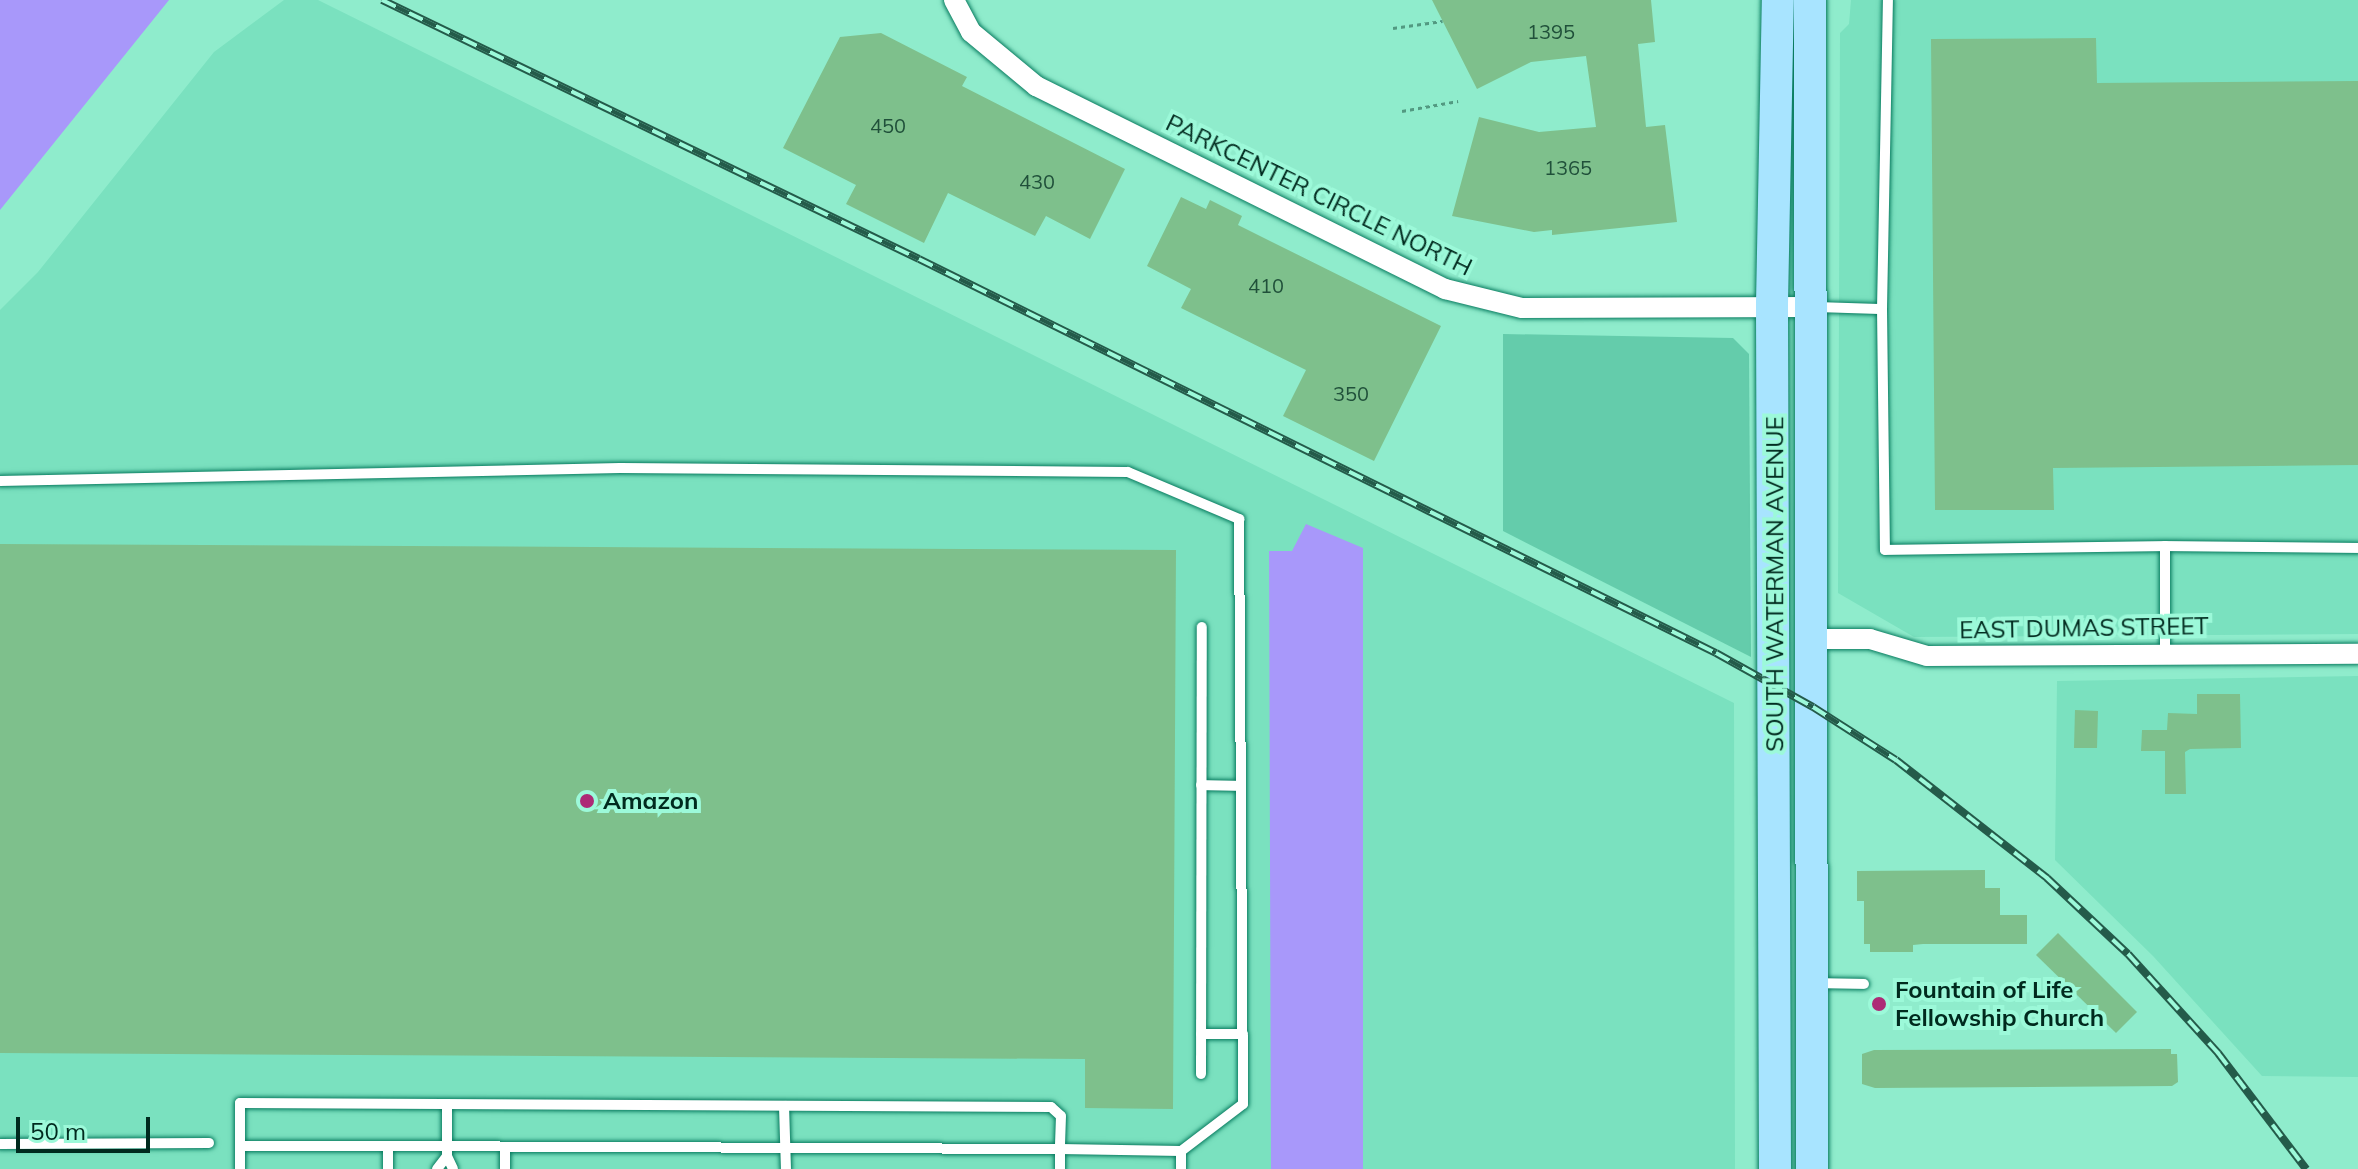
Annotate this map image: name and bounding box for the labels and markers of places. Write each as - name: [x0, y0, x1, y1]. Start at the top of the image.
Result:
- place label: Amazon: [603, 787, 699, 815]
- marker: Amazon: [578, 792, 596, 810]
- place label: Fountain of Life Fellowship Church: [1895, 976, 2104, 1032]
- marker: Fountain of Life Fellowship Church: [1870, 995, 1888, 1013]

